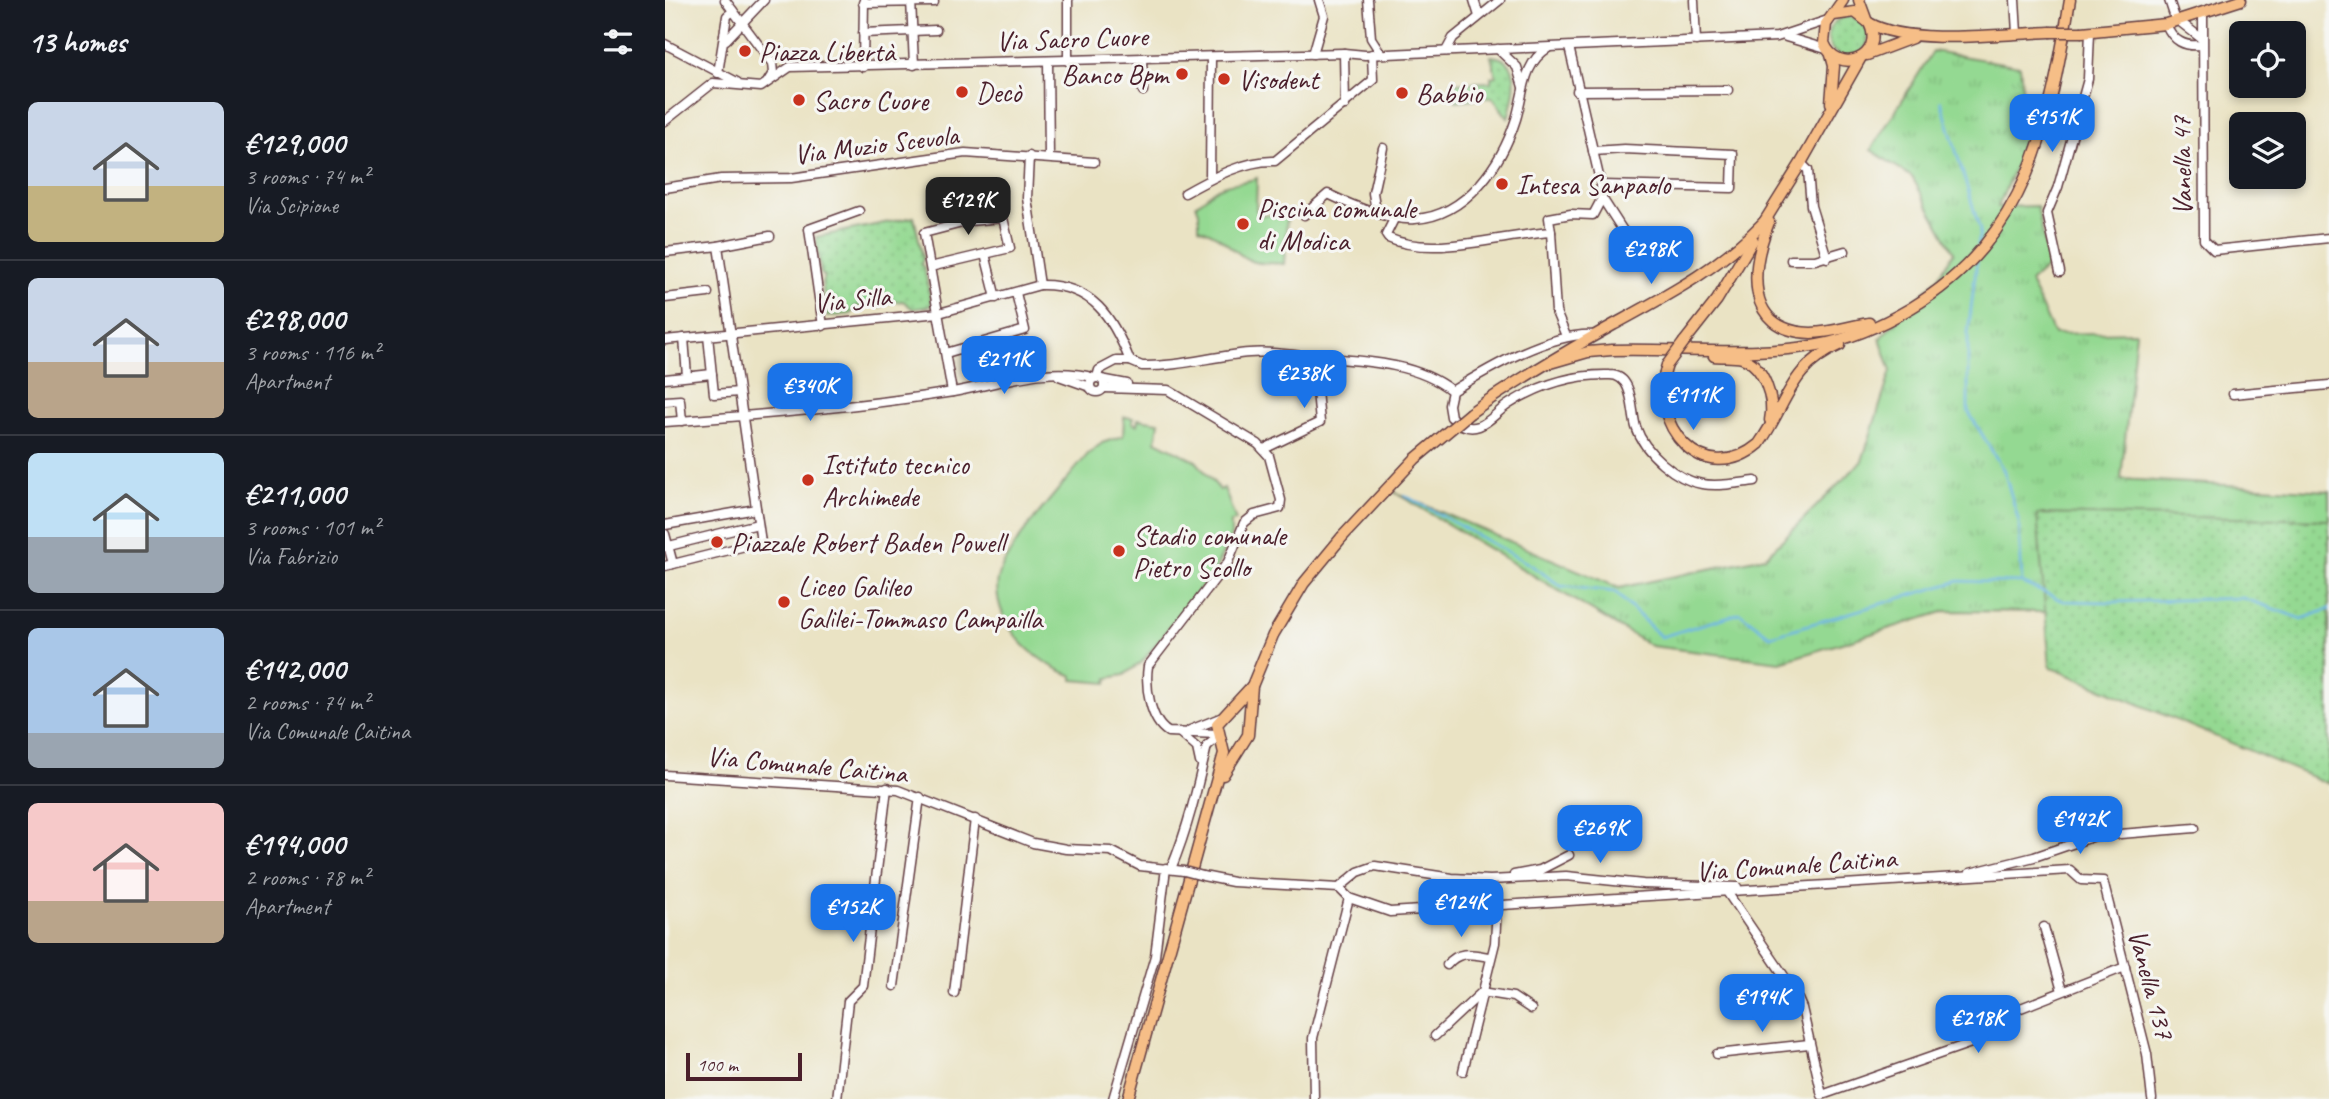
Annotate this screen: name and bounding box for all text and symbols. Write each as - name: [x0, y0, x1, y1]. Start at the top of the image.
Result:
- street label: Via Sacro Cuore: [996, 18, 1150, 59]
- map controls: [2229, 21, 2306, 189]
- button: locate: [2229, 21, 2306, 98]
- text: 13 homes: [28, 23, 126, 61]
- icon: filters: [599, 23, 637, 61]
- place label: Piazza Libertà: [759, 34, 897, 69]
- marker: Piazza Libertà: [737, 43, 753, 59]
- place label: Banco Bpm: [1062, 57, 1170, 92]
- place label: Visodent: [1238, 62, 1321, 97]
- marker: Banco Bpm: [1174, 66, 1190, 82]
- marker: Visodent: [1216, 71, 1232, 87]
- place label: Decò: [976, 75, 1024, 110]
- place label: Babbio: [1416, 76, 1484, 111]
- place label: Sacro Cuore: [813, 83, 930, 118]
- marker: Decò: [954, 84, 970, 100]
- marker: Babbio: [1394, 85, 1410, 101]
- marker: Sacro Cuore: [791, 92, 807, 108]
- pin: €151K: [2003, 94, 2101, 154]
- text: €151K: [2026, 102, 2078, 131]
- button: layers: [2229, 112, 2306, 189]
- street label: Vanella 47: [2163, 115, 2200, 216]
- street label: Via Muzio Scevola: [792, 117, 962, 172]
- text: €129,000: [245, 124, 345, 162]
- icon: home: [84, 130, 168, 214]
- text: 3 rooms · 74 m²: [245, 162, 369, 191]
- place label: Intesa Sanpaolo: [1516, 167, 1673, 202]
- marker: Intesa Sanpaolo: [1494, 176, 1510, 192]
- pin: €129K: [919, 177, 1017, 237]
- text: €129K: [942, 185, 994, 214]
- text: Via Scipione: [245, 191, 338, 220]
- place label: Piscina comunale di Modica: [1257, 191, 1418, 258]
- marker: Piscina comunale di Modica: [1235, 216, 1251, 232]
- pin: €298K: [1602, 226, 1700, 286]
- text: €298K: [1625, 234, 1677, 263]
- street label: Via Silla: [812, 278, 894, 321]
- text: €298,000: [245, 300, 345, 338]
- icon: home: [84, 306, 168, 390]
- pin: €211K: [955, 336, 1053, 396]
- text: 3 rooms · 116 m²: [245, 338, 380, 367]
- text: €211K: [977, 344, 1031, 373]
- pin: €238K: [1255, 350, 1353, 410]
- text: €238K: [1277, 358, 1331, 387]
- pin: €340K: [761, 364, 859, 423]
- text: Apartment: [245, 367, 330, 396]
- text: €340K: [783, 371, 837, 400]
- pin: €111K: [1644, 372, 1742, 432]
- text: €111K: [1666, 380, 1720, 409]
- place label: Istituto tecnico Archimede: [822, 447, 971, 514]
- marker: Istituto tecnico Archimede: [800, 472, 816, 488]
- text: €211,000: [245, 475, 345, 513]
- icon: home: [84, 481, 168, 565]
- text: 3 rooms · 101 m²: [245, 513, 380, 542]
- place label: Stadio comunale Pietro Scollo: [1133, 518, 1288, 585]
- place label: Piazzale Robert Baden Powell: [731, 525, 1010, 560]
- marker: Piazzale Robert Baden Powell: [709, 534, 725, 550]
- text: Via Fabrizio: [245, 542, 337, 571]
- marker: Stadio comunale Pietro Scollo: [1111, 543, 1127, 559]
- place label: Liceo Galileo Galilei-Tommaso Campailla: [798, 569, 1044, 636]
- marker: Liceo Galileo Galilei-Tommaso Campailla: [776, 594, 792, 610]
- text: €142,000: [245, 650, 345, 688]
- icon: home: [84, 656, 168, 740]
- text: 2 rooms · 74 m²: [245, 688, 369, 717]
- text: Via Comunale Caitina: [245, 717, 410, 746]
- street label: Via Comunale Caitina: [705, 738, 910, 791]
- pin: €142K: [2031, 796, 2129, 856]
- text: €142K: [2053, 804, 2107, 833]
- pin: €269K: [1551, 806, 1649, 865]
- text: €269K: [1573, 813, 1627, 842]
- text: €194,000: [245, 825, 345, 863]
- icon: home: [84, 831, 168, 915]
- street label: Via Comunale Caitina: [1695, 840, 1899, 889]
- text: 2 rooms · 78 m²: [245, 863, 369, 892]
- pin: €124K: [1412, 880, 1510, 939]
- pin: €152K: [804, 884, 902, 944]
- text: €124K: [1434, 887, 1488, 916]
- text: Apartment: [245, 892, 330, 921]
- text: €152K: [827, 892, 879, 921]
- street label: Vanella 137: [2120, 926, 2183, 1044]
- pin: €194K: [1713, 974, 1811, 1034]
- text: €194K: [1736, 982, 1788, 1011]
- pin: €218K: [1929, 996, 2027, 1055]
- text: €218K: [1951, 1003, 2005, 1032]
- scale bar: [686, 1050, 801, 1082]
- text: 100 m: [697, 1053, 738, 1077]

